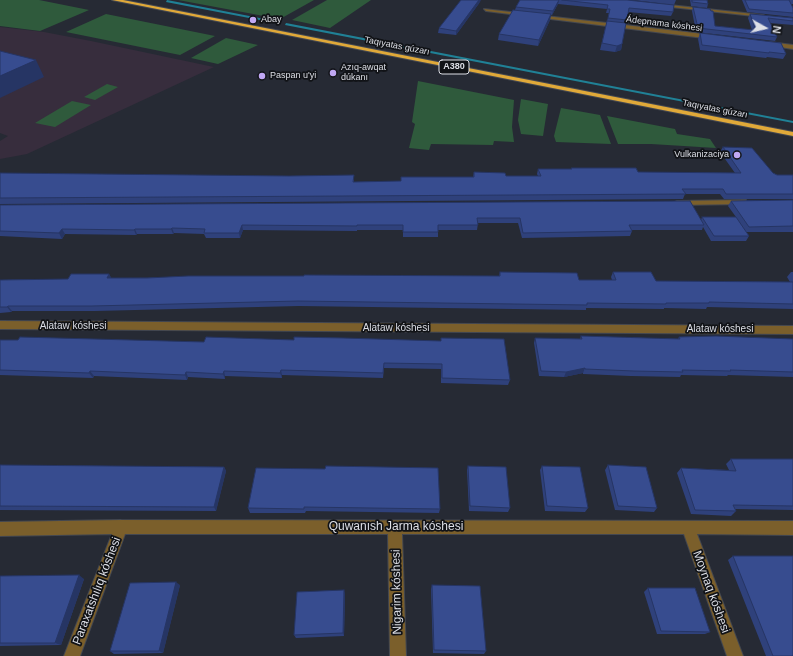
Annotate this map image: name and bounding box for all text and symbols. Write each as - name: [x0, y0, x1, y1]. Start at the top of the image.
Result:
- north arrow: [745, 8, 785, 48]
- street label: Ádepnama kóshesi: [625, 14, 703, 34]
- marker: Abay: [248, 15, 258, 25]
- place label: Abay: [261, 15, 282, 25]
- text: N: [770, 25, 783, 34]
- street label: Taqıyatas gúzarı: [364, 34, 430, 58]
- road number: A380: [439, 60, 469, 74]
- place label: Azıq-awqat dúkanı: [341, 63, 386, 84]
- marker: Azıq-awqat dúkanı: [328, 68, 338, 78]
- marker: Paspan u'yi: [257, 71, 267, 81]
- place label: Paspan u'yi: [270, 71, 316, 81]
- street label: Taqıyatas gúzarı: [682, 97, 748, 121]
- place label: Vulkanizaciya: [674, 150, 729, 160]
- marker: Vulkanizaciya: [732, 150, 742, 160]
- street label: Alataw kóshesi: [40, 320, 106, 332]
- street label: Alataw kóshesi: [363, 322, 429, 334]
- street label: Alataw kóshesi: [687, 323, 753, 335]
- street label: Quwanısh Jarma kóshesi: [329, 520, 463, 534]
- street label: Paraxatshılıq kóshesi: [70, 535, 124, 647]
- street label: Nigarim kóshesi: [389, 549, 405, 635]
- street label: Moynaq kóshesi: [689, 549, 733, 635]

